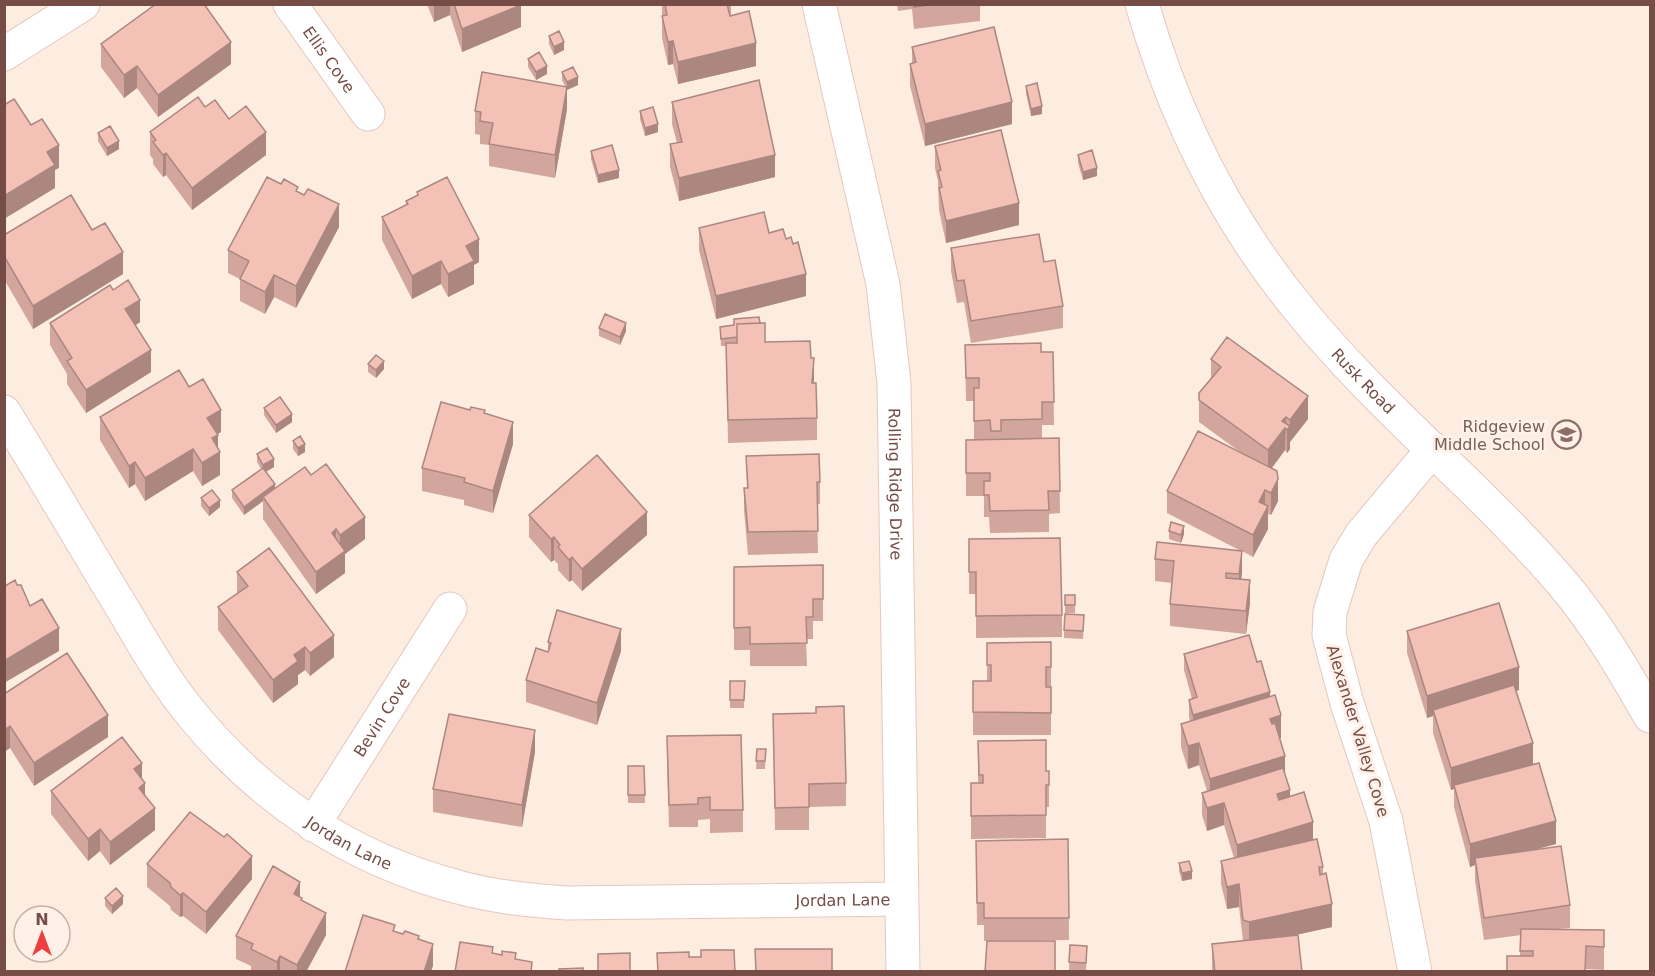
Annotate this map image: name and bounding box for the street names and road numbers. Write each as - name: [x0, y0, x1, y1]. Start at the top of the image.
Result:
- street label: Ellis Cove: [299, 22, 359, 96]
- street label: Rusk Road: [1328, 344, 1399, 417]
- street label: Rolling Ridge Drive: [885, 408, 906, 561]
- street label: Alexander Valley Cove: [1323, 643, 1393, 819]
- street label: Bevin Cove: [349, 674, 414, 760]
- street label: Jordan Lane: [302, 812, 395, 873]
- street label: Jordan Lane: [794, 890, 890, 910]

